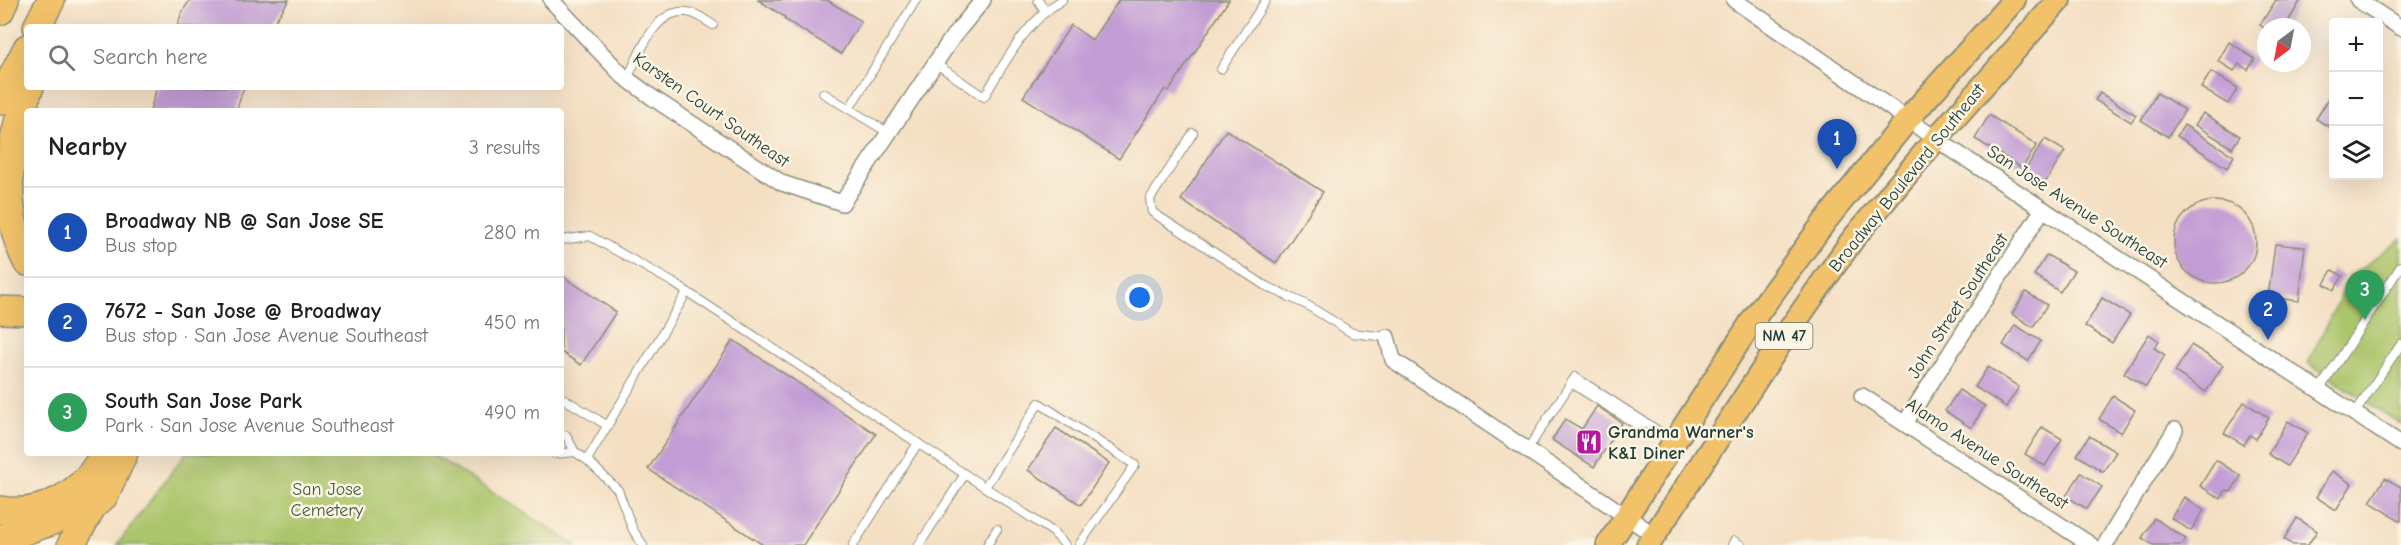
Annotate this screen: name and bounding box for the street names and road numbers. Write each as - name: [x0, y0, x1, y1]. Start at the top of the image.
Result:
- street label: Karsten Court Southeast: [629, 48, 794, 172]
- street label: Broadway Boulevard Southeast: [1825, 79, 1990, 276]
- street label: San Jose Avenue Southeast: [1983, 141, 2172, 274]
- street label: John Street Southeast: [1903, 229, 2013, 383]
- road number: NM 47: [1756, 323, 1812, 349]
- street label: Alamo Avenue Southeast: [1902, 394, 2073, 515]

